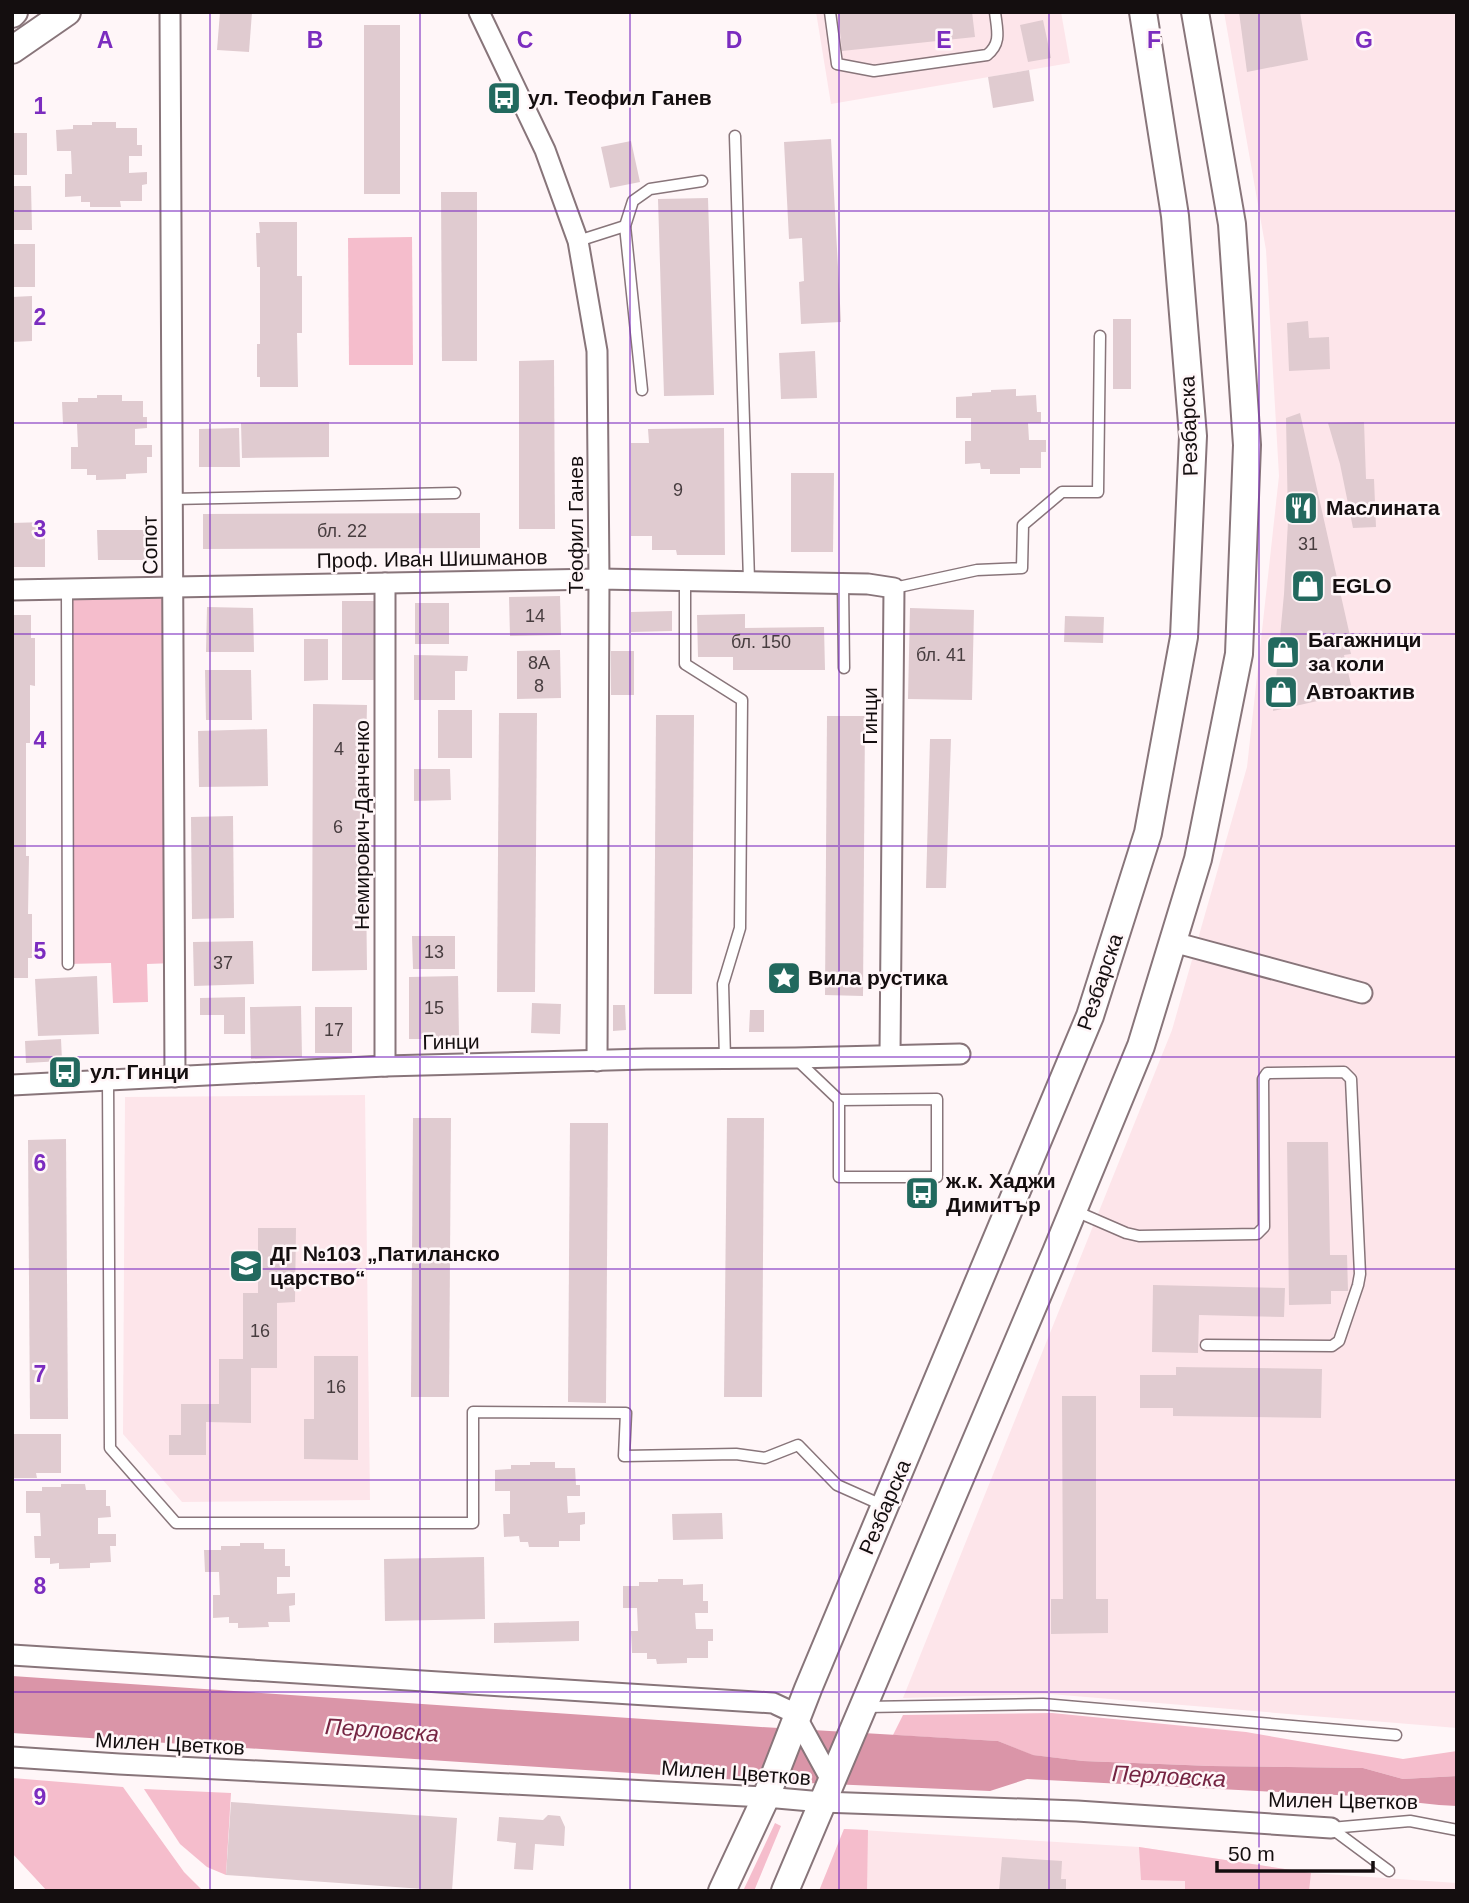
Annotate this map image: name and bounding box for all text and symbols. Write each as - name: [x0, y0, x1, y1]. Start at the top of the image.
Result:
- text: A: [97, 27, 113, 53]
- text: B: [307, 27, 323, 53]
- text: C: [517, 27, 533, 53]
- text: D: [726, 27, 742, 53]
- text: E: [936, 27, 952, 53]
- text: F: [1147, 27, 1161, 53]
- text: G: [1355, 27, 1373, 53]
- bus stop icon: ул. Теофил Ганев: [485, 79, 523, 117]
- place label: ул. Теофил Ганев: [528, 86, 712, 109]
- text: 1: [34, 93, 47, 119]
- text: 2: [34, 304, 46, 330]
- street label: Резбарска: [1175, 375, 1202, 477]
- street label: Теофил Ганев: [564, 456, 587, 594]
- house number: 9: [673, 480, 683, 500]
- restaurant icon: Маслината: [1282, 489, 1320, 527]
- place label: Маслината: [1326, 496, 1440, 519]
- street label: Сопот: [137, 515, 162, 575]
- text: 3: [34, 516, 46, 542]
- house number: бл. 22: [317, 521, 367, 541]
- house number: 31: [1298, 534, 1318, 554]
- street label: Проф. Иван Шишманов: [316, 545, 548, 572]
- shop icon: EGLO: [1289, 567, 1327, 605]
- place label: EGLO: [1332, 574, 1392, 597]
- house number: 14: [525, 606, 545, 626]
- place label: Багажници за коли: [1308, 628, 1422, 675]
- house number: бл. 150: [731, 632, 791, 652]
- shop icon: Багажници за коли: [1264, 633, 1302, 671]
- house number: бл. 41: [916, 645, 966, 665]
- house number: 8А: [528, 653, 550, 673]
- shop icon: Автоактив: [1262, 673, 1300, 711]
- house number: 8: [534, 676, 544, 696]
- place label: Автоактив: [1306, 680, 1415, 703]
- street label: Гинци: [858, 687, 881, 745]
- street label: Немирович-Данченко: [350, 720, 373, 930]
- text: 4: [34, 727, 47, 753]
- house number: 4: [334, 739, 344, 759]
- house number: 6: [333, 817, 343, 837]
- street label: Резбарска: [1072, 930, 1127, 1033]
- text: 5: [34, 938, 47, 964]
- house number: 13: [424, 942, 444, 962]
- house number: 37: [213, 953, 233, 973]
- place icon: Вила рустика: [765, 959, 803, 997]
- place label: Вила рустика: [808, 966, 948, 989]
- house number: 15: [424, 998, 444, 1018]
- house number: 17: [324, 1020, 344, 1040]
- street label: Гинци: [422, 1030, 480, 1053]
- bus stop icon: ул. Гинци: [46, 1053, 84, 1091]
- place label: ул. Гинци: [90, 1060, 189, 1083]
- text: 6: [34, 1150, 46, 1176]
- place label: ж.к. Хаджи Димитър: [945, 1169, 1056, 1216]
- bus stop icon: ж.к. Хаджи Димитър: [903, 1174, 941, 1212]
- place label: ДГ №103 „Патиланско царство“: [270, 1242, 500, 1289]
- school or university icon: ДГ №103 „Патиланско царство“: [227, 1247, 265, 1285]
- house number: 16: [250, 1321, 270, 1341]
- text: 7: [34, 1361, 46, 1387]
- house number: 16: [326, 1377, 346, 1397]
- street label: Резбарска: [854, 1456, 915, 1558]
- text: 8: [34, 1573, 47, 1599]
- water label: Перловска: [324, 1713, 440, 1747]
- street label: Милен Цветков: [95, 1728, 245, 1759]
- street label: Милен Цветков: [660, 1756, 812, 1789]
- water label: Перловска: [1111, 1760, 1227, 1792]
- text: 9: [34, 1784, 46, 1810]
- street label: Милен Цветков: [1268, 1788, 1418, 1813]
- scale bar: [1217, 1829, 1373, 1873]
- text: 50 m: [1228, 1842, 1275, 1865]

